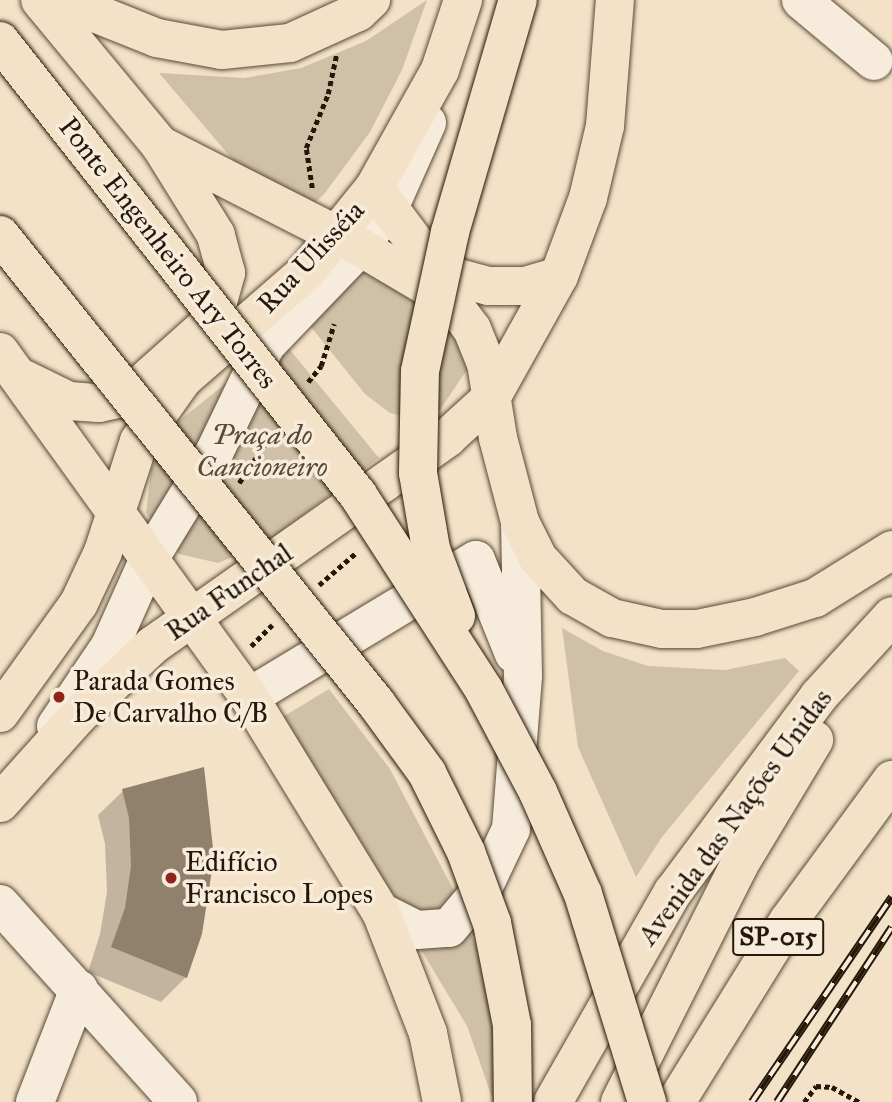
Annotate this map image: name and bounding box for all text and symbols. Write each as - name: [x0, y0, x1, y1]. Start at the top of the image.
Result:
- street label: Ponte Engenheiro Ary Torres: [52, 111, 284, 395]
- street label: Rua Ulisséia: [251, 194, 371, 320]
- park label: Praça do Cancioneiro: [196, 418, 328, 484]
- street label: Rua Funchal: [159, 536, 299, 648]
- place label: Parada Gomes De Carvalho C/B: [73, 664, 268, 730]
- street label: Avenida das Nações Unidas: [631, 682, 839, 952]
- marker: Parada Gomes De Carvalho C/B: [51, 689, 67, 705]
- place label: Edifício Francisco Lopes: [185, 845, 373, 911]
- marker: Edifício Francisco Lopes: [163, 870, 179, 886]
- road number: SP-015: [731, 914, 825, 960]

